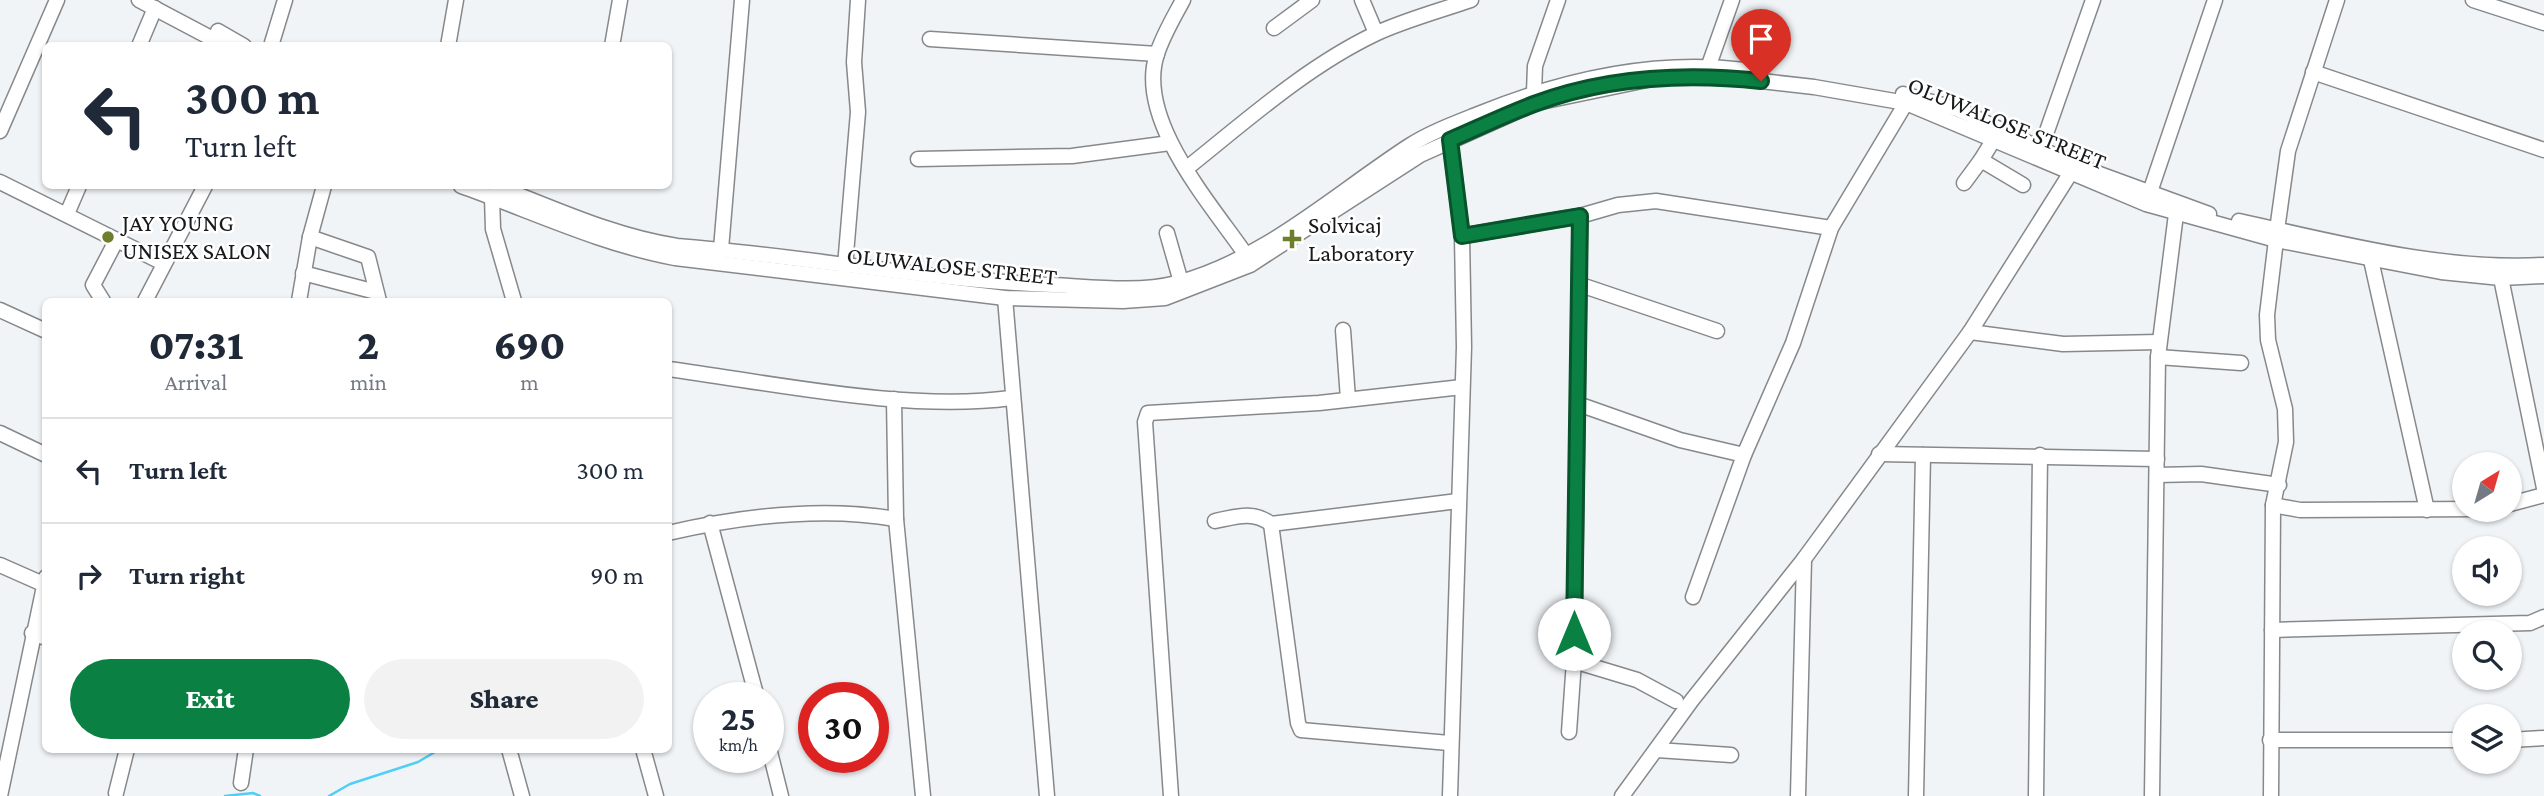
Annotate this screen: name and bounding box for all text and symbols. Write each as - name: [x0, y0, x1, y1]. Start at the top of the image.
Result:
- pin: [1731, 9, 1791, 81]
- icon: arrive: [1742, 20, 1780, 58]
- icon: left: [70, 70, 161, 161]
- text: 300 m: [185, 70, 319, 125]
- street label: OLUWALOSE STREET: [1904, 70, 2110, 175]
- text: Turn left: [185, 128, 296, 164]
- place label: JAY YOUNG UNISEX SALON: [120, 209, 271, 264]
- place label: Solvicaj Laboratory: [1308, 211, 1415, 266]
- marker: JAY YOUNG UNISEX SALON: [100, 229, 116, 245]
- marker: Solvicaj Laboratory: [1282, 229, 1302, 249]
- street label: OLUWALOSE STREET: [846, 241, 1059, 290]
- text: 07:31: [149, 321, 243, 368]
- text: 2: [357, 321, 379, 368]
- text: 690: [493, 321, 565, 368]
- text: Arrival: [165, 369, 227, 395]
- text: min: [350, 369, 387, 395]
- text: m: [520, 369, 539, 395]
- icon: left: [70, 452, 108, 490]
- north arrow: [2452, 452, 2522, 522]
- map controls: [2452, 452, 2522, 774]
- text: Turn left: [129, 456, 227, 485]
- text: 300 m: [576, 456, 644, 485]
- button: sound: [2452, 536, 2522, 606]
- icon: right: [70, 557, 108, 595]
- text: Turn right: [129, 561, 245, 590]
- text: 90 m: [590, 561, 644, 590]
- position arrow: [1537, 597, 1611, 671]
- button: search: [2452, 620, 2522, 690]
- button: Exit: [70, 659, 350, 739]
- button: Share: [364, 659, 644, 739]
- speed limit sign: 30: [798, 682, 889, 773]
- text: 25: [721, 699, 756, 738]
- button: layers: [2452, 704, 2522, 774]
- text: km/h: [719, 735, 758, 755]

